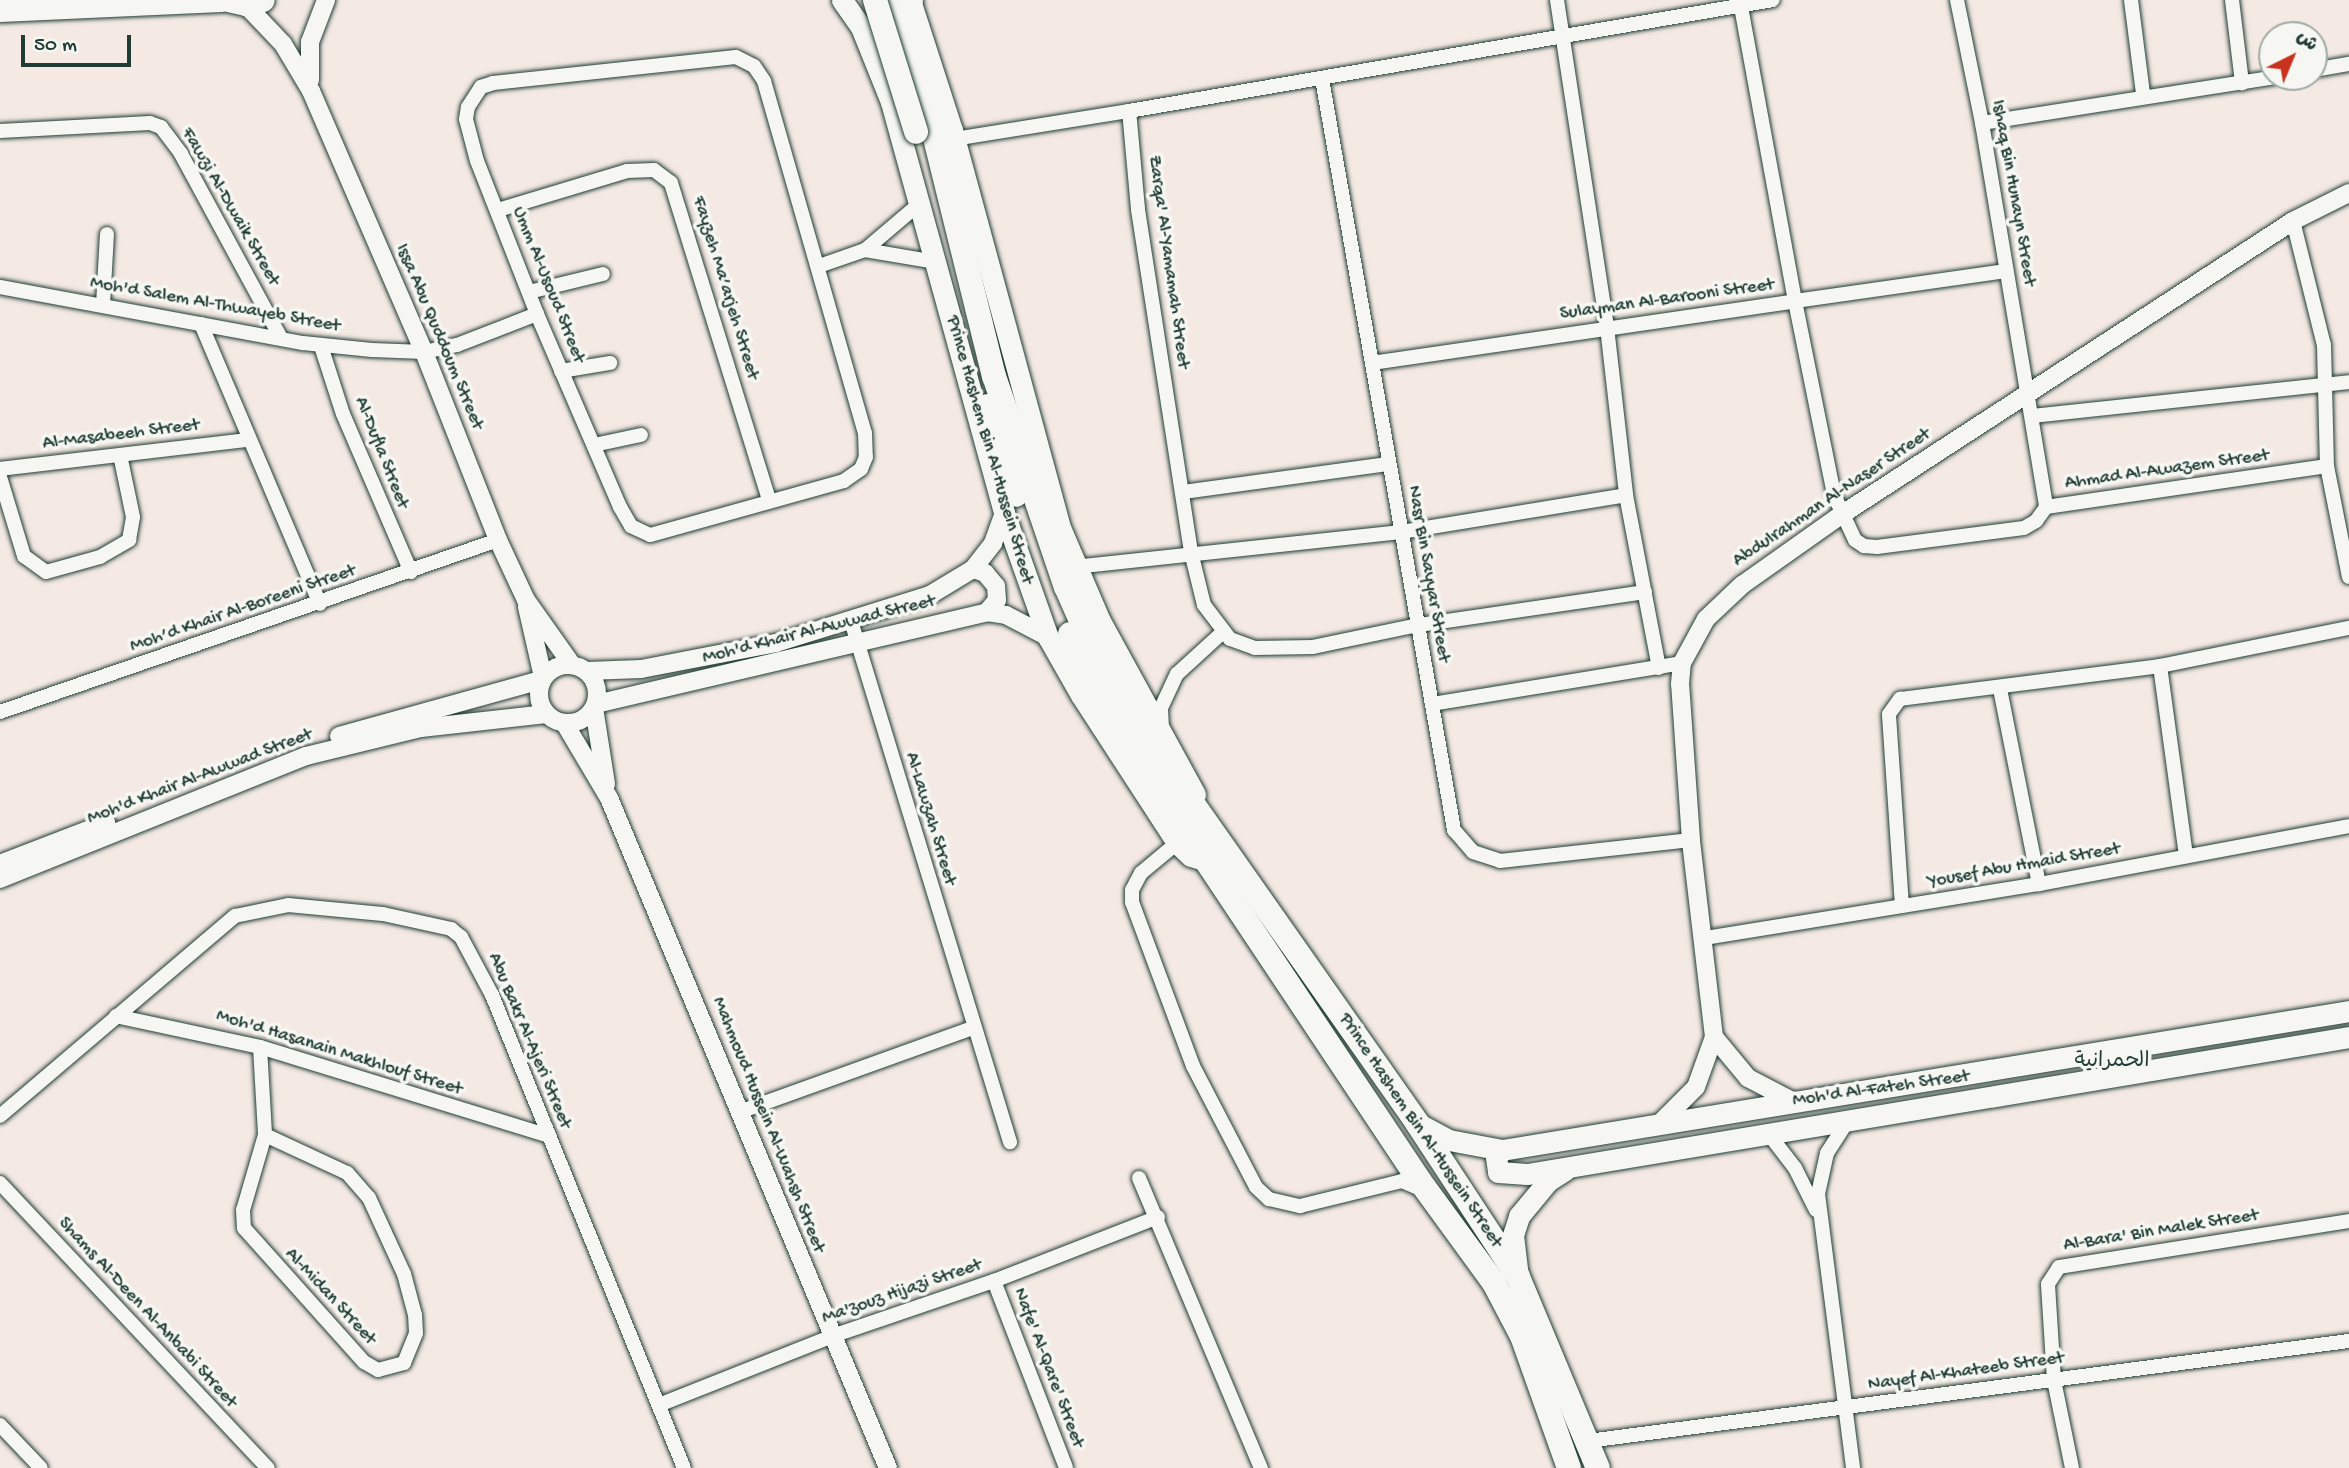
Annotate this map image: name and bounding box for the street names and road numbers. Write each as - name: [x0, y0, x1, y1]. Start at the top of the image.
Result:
- street label: Ishaq Bin Hunayn Street: [1985, 98, 2041, 288]
- street label: Fawzi Al-Dwaik Street: [175, 124, 285, 290]
- street label: Zarqa' Al-Yamamah Street: [1142, 154, 1194, 370]
- street label: Fayzeh Ma’arjeh Street: [686, 194, 764, 382]
- street label: Umm Al-Usoud Street: [506, 203, 590, 367]
- street label: Issa Abu Quddoum Street: [390, 241, 488, 433]
- street label: Moh'd Salem Al-Thwayeb Street: [88, 272, 342, 338]
- street label: Sulayman Al-Barooni Street: [1559, 274, 1775, 326]
- street label: Prince Hashem Bin Al-Hussein Street: [940, 313, 1038, 587]
- street label: Al-Dufla Street: [348, 394, 414, 512]
- street label: Al-Masabeeh Street: [41, 414, 201, 456]
- street label: Abdulrahman Al-Naser Street: [1729, 423, 1935, 573]
- street label: Ahmad Al-Awazem Street: [2064, 444, 2270, 496]
- street label: Nasr Bin Sayyar Street: [1401, 484, 1455, 664]
- street label: Moh’d Khair Al-Boreeni Street: [127, 560, 359, 658]
- street label: Moh'd Khair Al-Awwad Street: [700, 590, 938, 670]
- street label: Moh'd Khair Al-Awwad Street: [84, 724, 316, 830]
- street label: Al-Lawzah Street: [899, 750, 961, 888]
- street label: Yousef Abu Hmaid Street: [1926, 838, 2122, 894]
- street label: Abu Bakr Al-Ajeri Street: [482, 950, 576, 1132]
- street label: Mahmoud Hussein Al-Wahsh Street: [706, 994, 830, 1256]
- street label: Moh'd Hasanain Makhlouf Street: [213, 1005, 465, 1101]
- street label: Prince Hashem Bin Al-Hussein Street: [1333, 1009, 1507, 1253]
- street label: Moh'd Al-Fateh Street: [1791, 1065, 1971, 1113]
- street label: Al-Bara' Bin Malek Street: [2062, 1204, 2260, 1258]
- street label: Shams Al-Deen Al-Anbabi Street: [52, 1213, 242, 1413]
- street label: Al-Midan Street: [279, 1244, 381, 1350]
- street label: Ma'zouz Hijazi Street: [819, 1254, 985, 1330]
- street label: Nafe' Al-Qare' Street: [1007, 1285, 1089, 1451]
- street label: Nayef Al-Khateeb Street: [1867, 1347, 2065, 1397]

